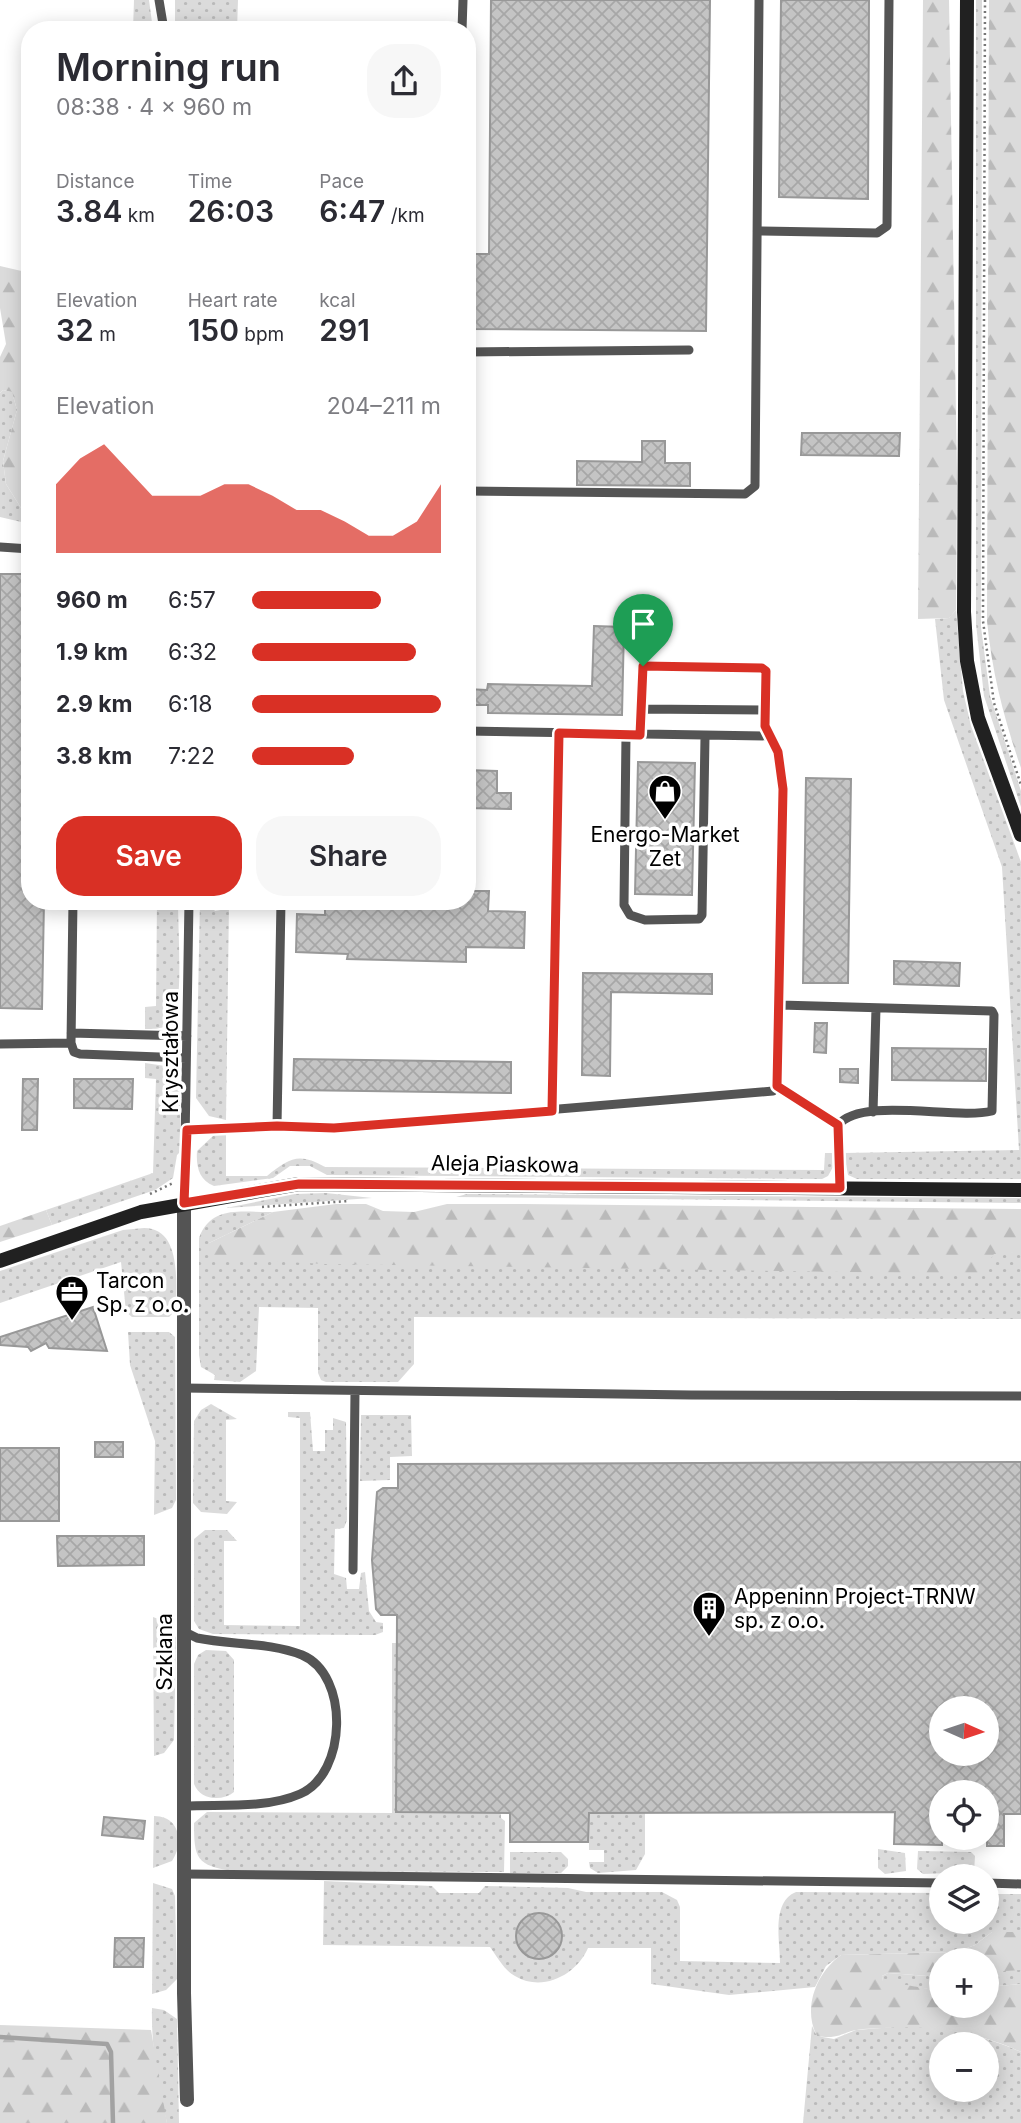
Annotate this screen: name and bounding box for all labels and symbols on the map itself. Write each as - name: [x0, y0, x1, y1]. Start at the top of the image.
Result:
- pin: [613, 594, 673, 666]
- shop icon: Energo-Market Zet: [646, 772, 684, 821]
- place label: Energo-Market Zet: [590, 822, 740, 871]
- street label: Kryształowa: [158, 991, 183, 1113]
- street label: Aleja Piaskowa: [431, 1150, 579, 1178]
- place label: Tarcon Sp. z o.o.: [96, 1268, 189, 1317]
- office icon: Tarcon Sp. z o.o.: [53, 1273, 91, 1322]
- place label: Appeninn Project-TRNW sp. z o.o.: [734, 1584, 976, 1633]
- building icon: Appeninn Project-TRNW sp. z o.o.: [690, 1589, 728, 1638]
- street label: Szklana: [152, 1613, 177, 1691]
- north arrow: [929, 1696, 999, 1766]

